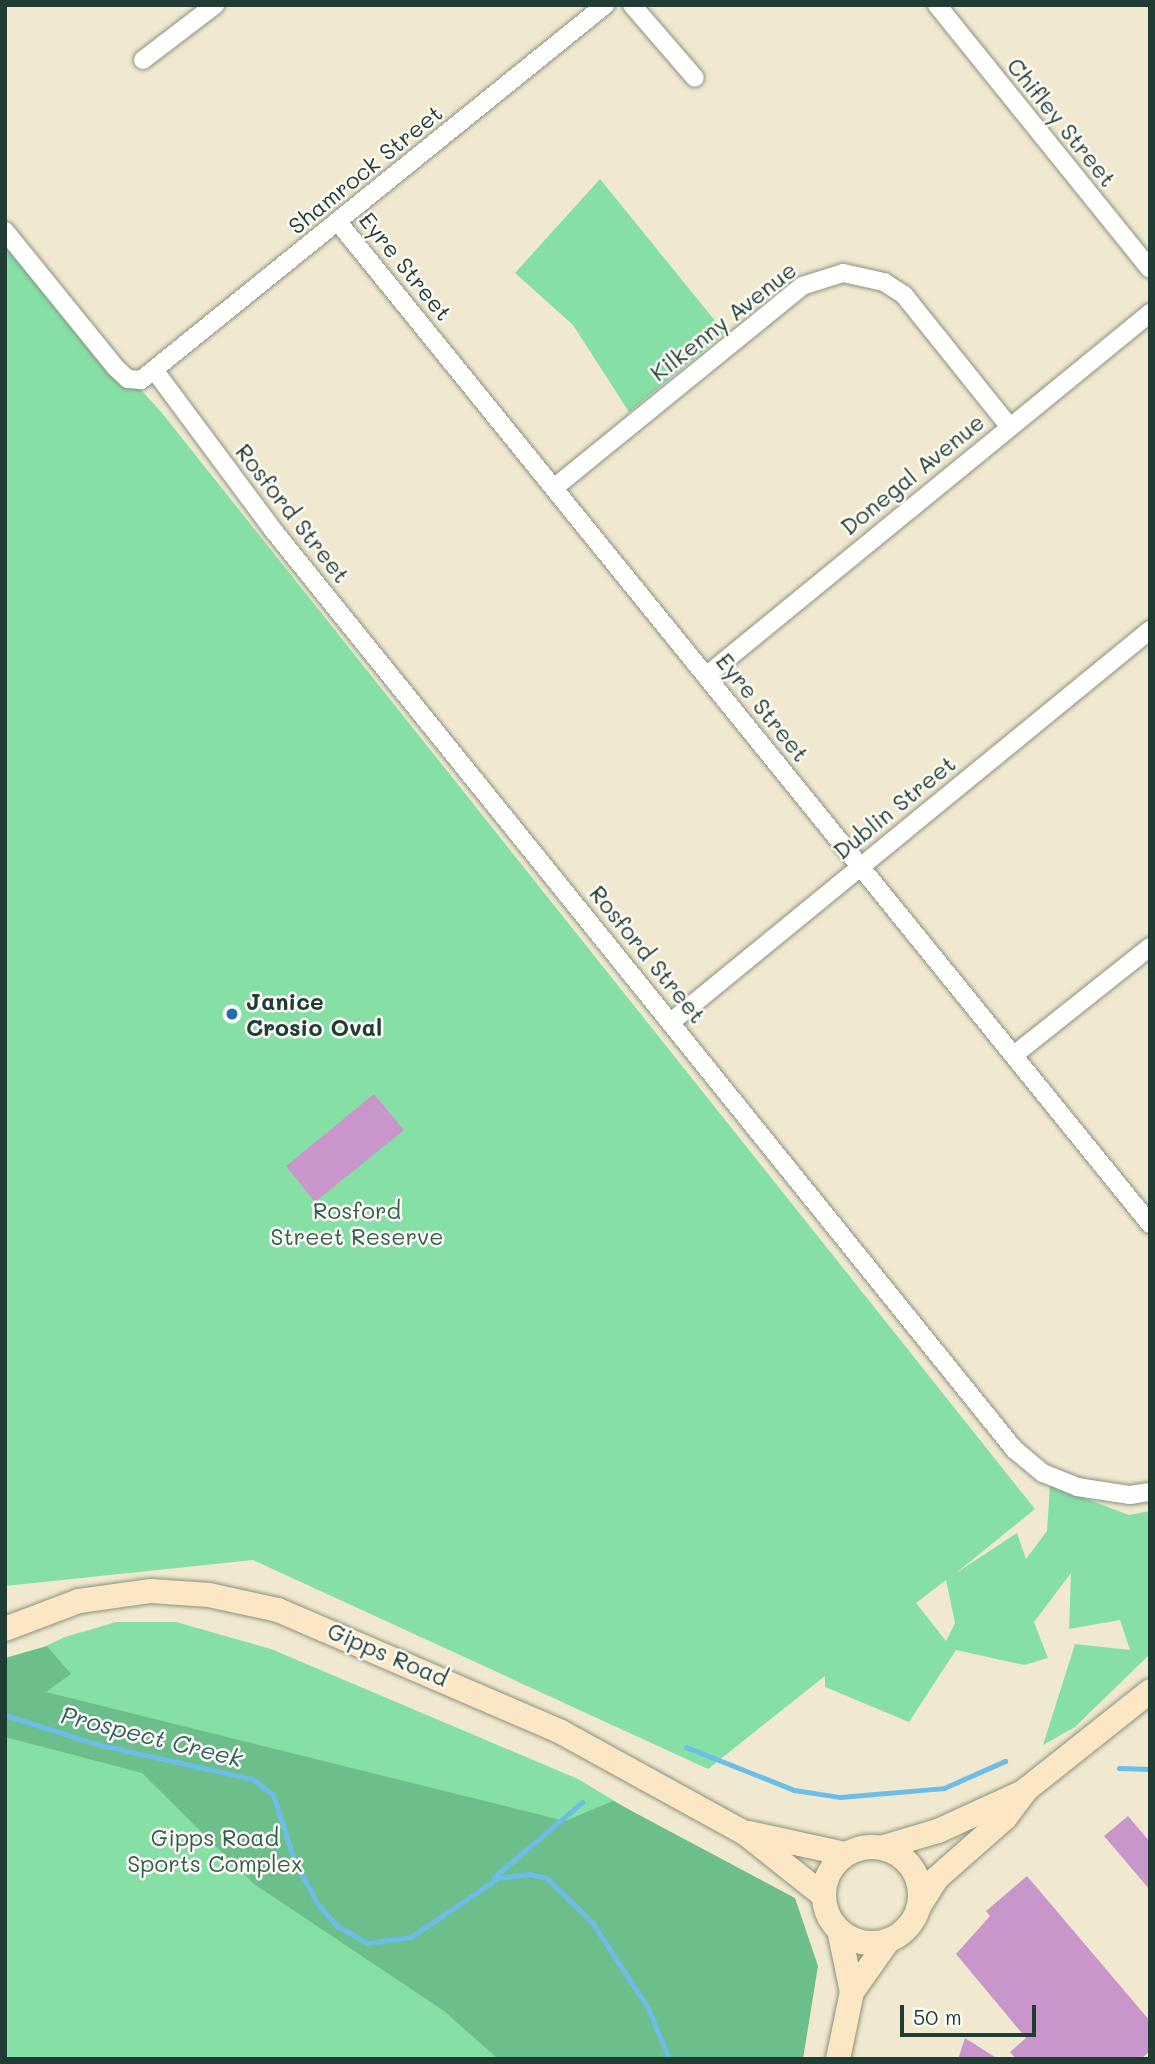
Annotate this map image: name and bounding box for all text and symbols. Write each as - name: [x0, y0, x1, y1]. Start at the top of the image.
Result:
- street label: Chifley Street: [1002, 52, 1122, 192]
- street label: Shamrock Street: [282, 98, 448, 240]
- street label: Eyre Street: [354, 206, 458, 326]
- street label: Kilkenny Avenue: [645, 255, 801, 387]
- street label: Donegal Avenue: [835, 408, 989, 540]
- street label: Rosford Street: [230, 438, 356, 588]
- street label: Eyre Street: [711, 647, 815, 767]
- street label: Dublin Street: [827, 749, 961, 865]
- street label: Rosford Street: [584, 880, 712, 1028]
- place label: Janice Crosio Oval: [246, 987, 382, 1041]
- marker: Janice Crosio Oval: [224, 1006, 240, 1022]
- park label: Rosford Street Reserve: [271, 1196, 443, 1250]
- street label: Gipps Road: [324, 1616, 452, 1692]
- water label: Prospect Creek: [58, 1699, 246, 1773]
- park label: Gipps Road Sports Complex: [127, 1823, 303, 1877]
- scale bar: [903, 1990, 1040, 2034]
- text: 50 m: [913, 2003, 962, 2030]

